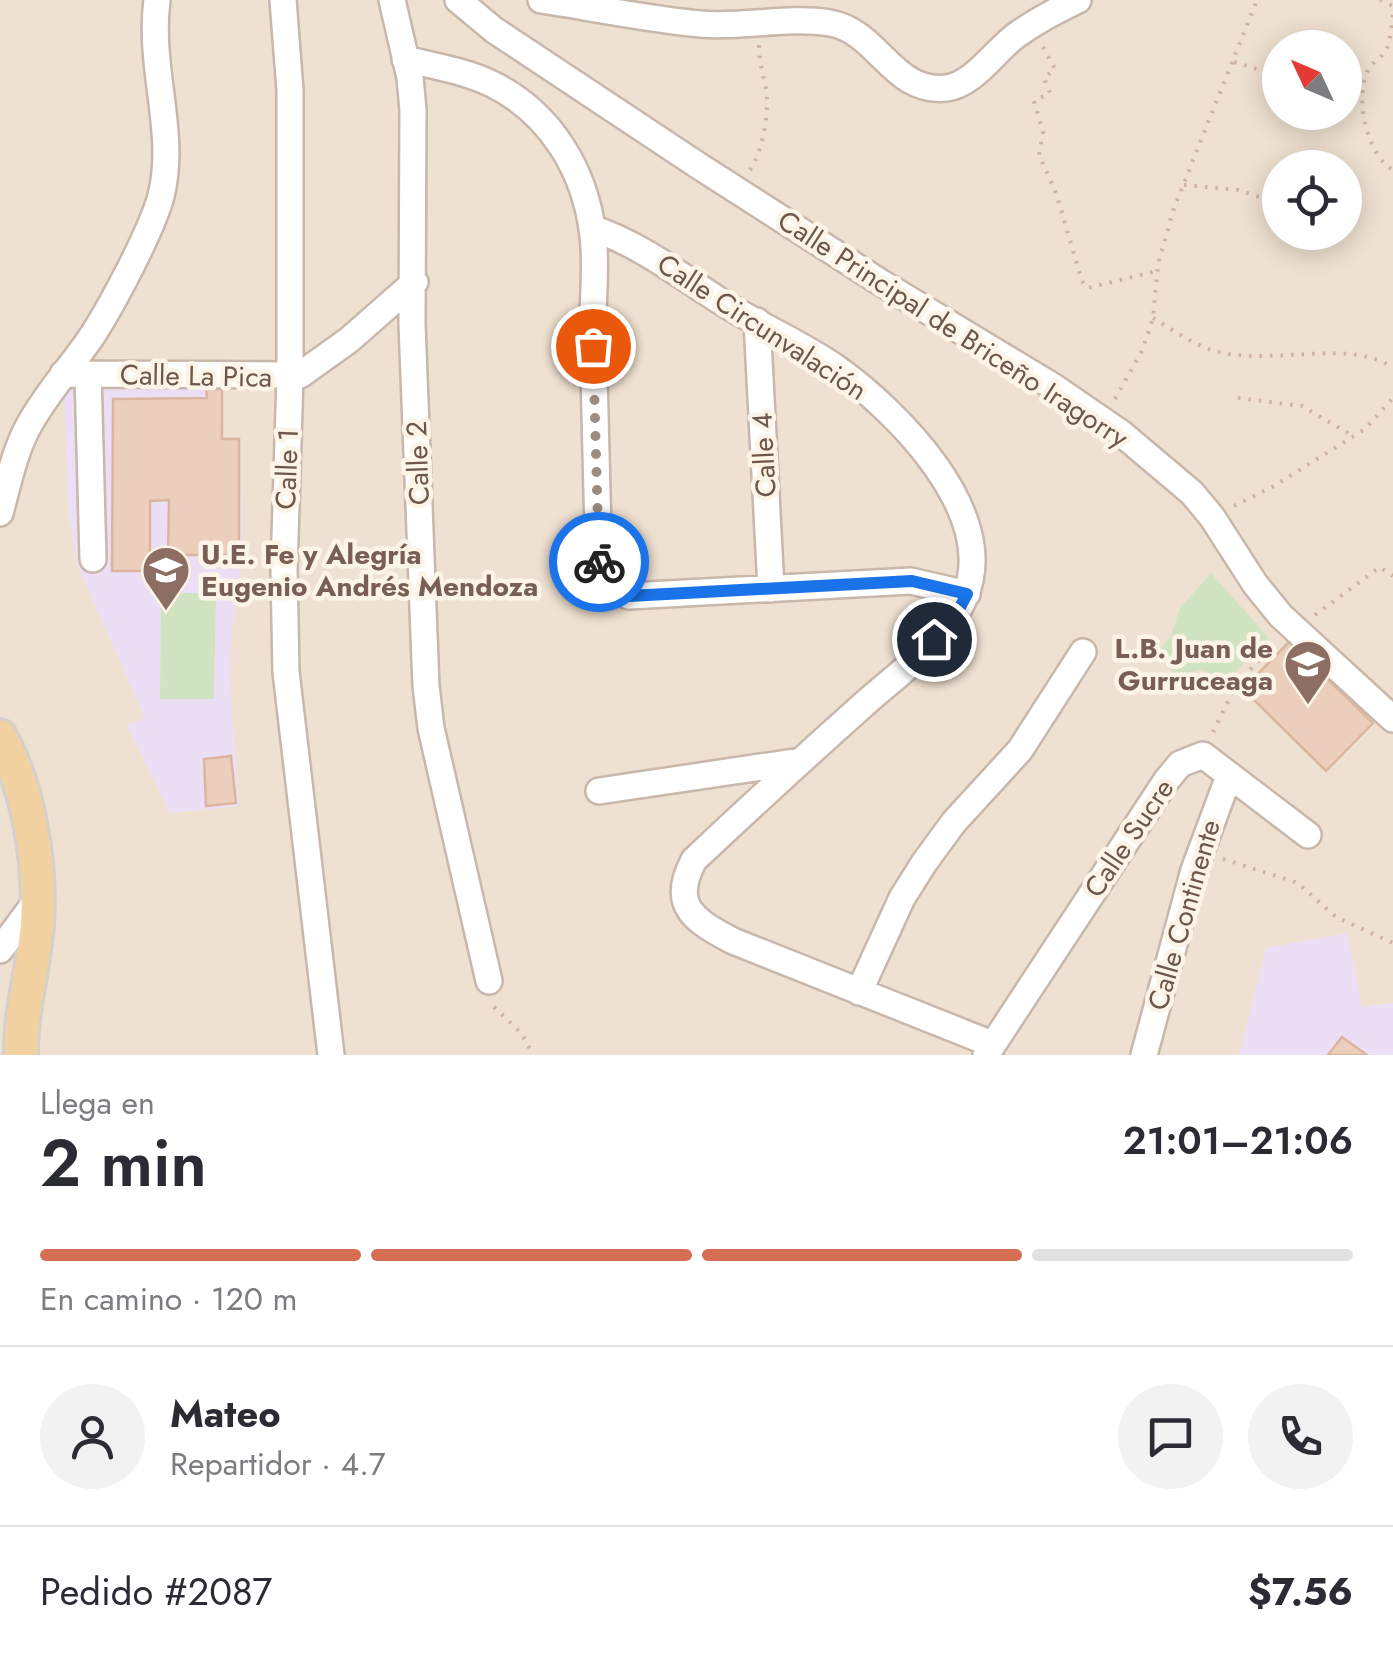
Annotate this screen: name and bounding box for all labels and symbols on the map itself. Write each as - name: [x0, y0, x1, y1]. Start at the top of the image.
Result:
- north arrow: [1262, 30, 1362, 130]
- street label: Calle Principal de Briceño Iragorry: [770, 200, 1137, 458]
- street label: Calle Circunvalación: [649, 244, 875, 410]
- pin: [551, 304, 636, 389]
- street label: Calle La Pica: [120, 354, 272, 398]
- street label: Calle 4: [741, 412, 787, 498]
- street label: Calle 2: [396, 420, 440, 506]
- street label: Calle 1: [265, 428, 309, 510]
- courier: [549, 512, 649, 612]
- place label: U.E. Fe y Alegría Eugenio Andrés Mendoza: [201, 534, 538, 607]
- school or university icon: U.E. Fe y Alegría Eugenio Andrés Mendoza: [140, 544, 192, 612]
- pin: [892, 597, 977, 682]
- place label: L.B. Juan de Gurruceaga: [1115, 628, 1273, 701]
- school or university icon: L.B. Juan de Gurruceaga: [1282, 638, 1334, 706]
- street label: Calle Sucre: [1074, 770, 1184, 906]
- street label: Calle Continente: [1137, 815, 1231, 1015]

